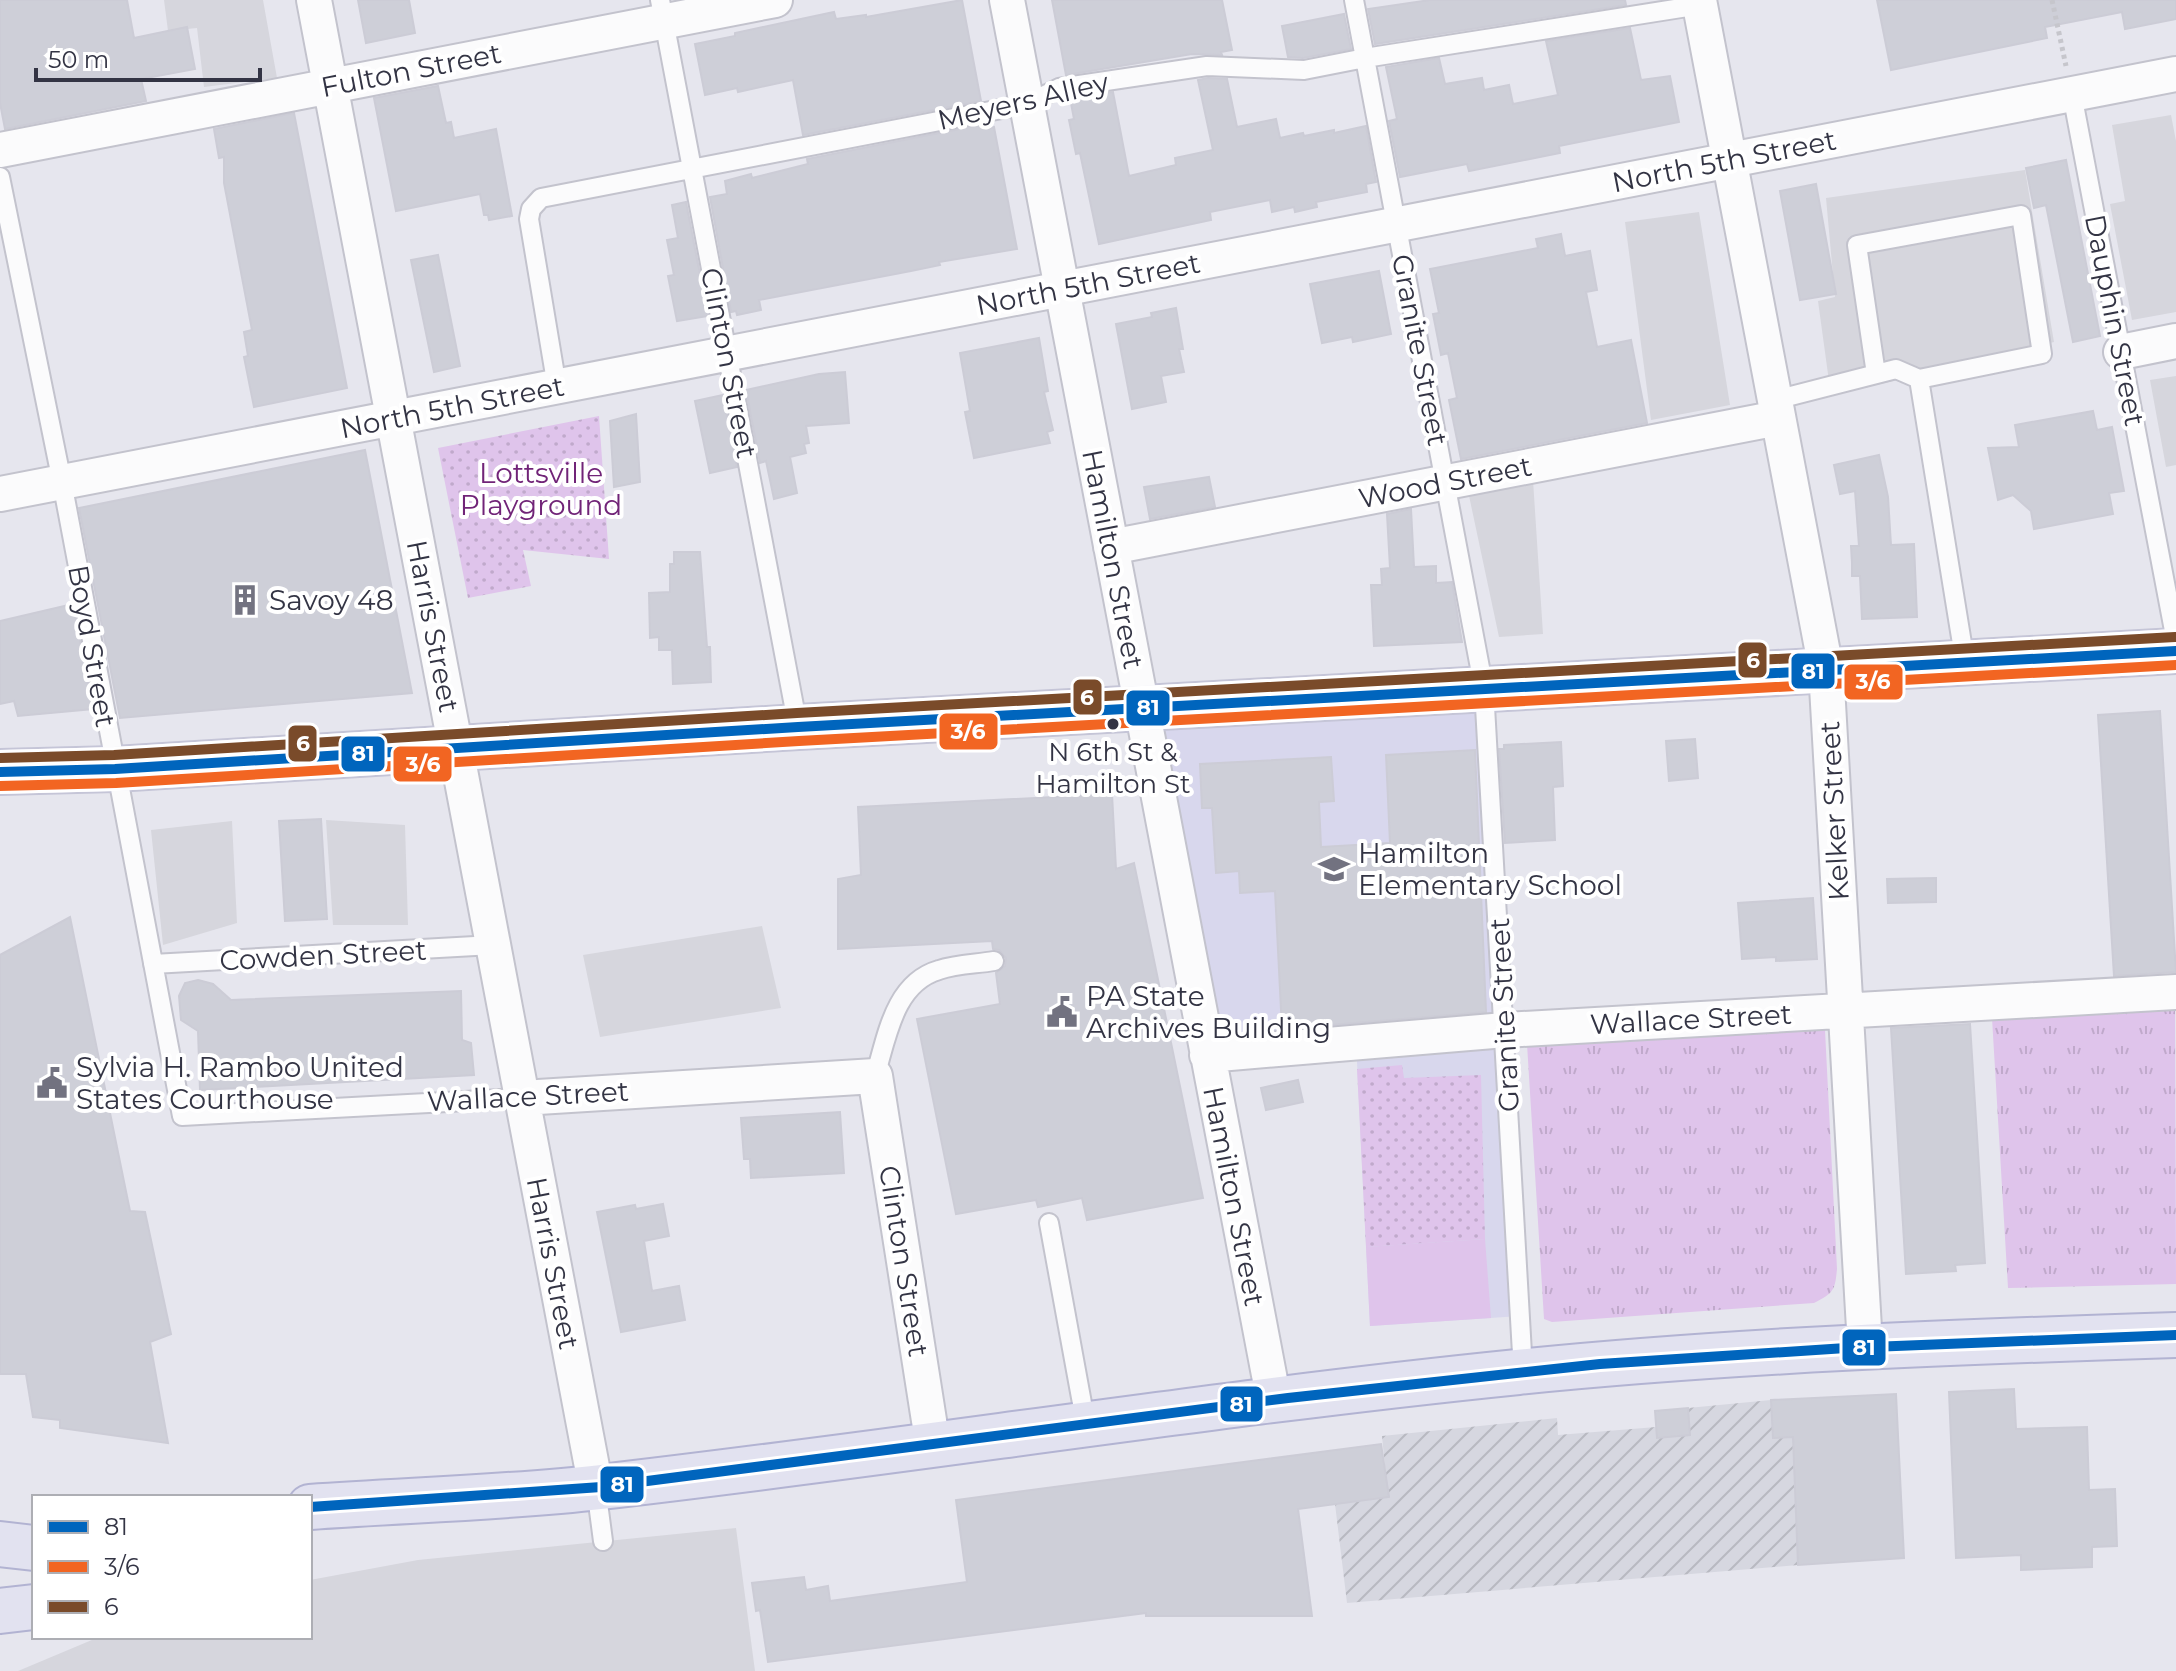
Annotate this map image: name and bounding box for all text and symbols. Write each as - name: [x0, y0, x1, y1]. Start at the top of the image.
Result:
- scale bar: [36, 32, 260, 82]
- street label: Fulton Street: [318, 36, 504, 104]
- text: 50 m: [48, 45, 109, 74]
- street label: Meyers Alley: [934, 65, 1113, 137]
- street label: North 5th Street: [1609, 123, 1839, 199]
- street label: Dauphin Street: [2078, 211, 2152, 429]
- street label: North 5th Street: [973, 246, 1203, 322]
- street label: Granite Street: [1385, 251, 1455, 449]
- street label: Clinton Street: [694, 265, 764, 461]
- street label: North 5th Street: [337, 369, 567, 445]
- street label: Hamilton Street: [1075, 446, 1151, 672]
- street label: Wood Street: [1356, 449, 1534, 515]
- park label: Lottsville Playground: [460, 456, 622, 522]
- street label: Harris Street: [400, 537, 466, 715]
- street label: Boyd Street: [61, 562, 123, 730]
- building icon: Savoy 48: [228, 583, 262, 617]
- place label: Savoy 48: [269, 583, 394, 617]
- line badge: 6: [1737, 641, 1768, 679]
- text: 6: [1746, 647, 1760, 674]
- line badge: 81: [1790, 652, 1836, 690]
- text: 81: [1801, 658, 1825, 685]
- line badge: 3/6: [1843, 663, 1904, 701]
- text: 3/6: [1854, 668, 1891, 695]
- line badge: 6: [1072, 678, 1103, 716]
- text: 6: [1080, 684, 1094, 711]
- line badge: 81: [1125, 689, 1171, 727]
- text: 81: [1136, 694, 1160, 721]
- line badge: 3/6: [938, 712, 999, 751]
- marker: N 6th St & Hamilton St: [1105, 716, 1121, 732]
- text: 3/6: [949, 718, 986, 745]
- street label: Kelker Street: [1812, 720, 1856, 902]
- line badge: 6: [287, 724, 318, 763]
- text: 6: [296, 730, 310, 757]
- line badge: 81: [340, 735, 386, 773]
- place label: N 6th St & Hamilton St: [1035, 736, 1191, 800]
- text: 81: [351, 740, 375, 767]
- line badge: 3/6: [392, 745, 453, 783]
- text: 3/6: [404, 751, 441, 778]
- place label: Hamilton Elementary School: [1358, 836, 1622, 902]
- school or university icon: Hamilton Elementary School: [1317, 852, 1351, 886]
- street label: Granite Street: [1482, 917, 1526, 1113]
- street label: Cowden Street: [219, 933, 427, 977]
- place label: PA State Archives Building: [1086, 979, 1331, 1045]
- public building icon: PA State Archives Building: [1045, 995, 1079, 1029]
- street label: Wallace Street: [1589, 997, 1793, 1041]
- place label: Sylvia H. Rambo United States Courthouse: [76, 1050, 404, 1116]
- public building icon: Sylvia H. Rambo United States Courthouse: [35, 1066, 69, 1100]
- street label: Wallace Street: [426, 1074, 630, 1118]
- street label: Hamilton Street: [1196, 1083, 1272, 1309]
- street label: Clinton Street: [872, 1163, 936, 1359]
- street label: Harris Street: [520, 1174, 586, 1352]
- line badge: 81: [1841, 1328, 1887, 1367]
- text: 81: [1852, 1334, 1876, 1361]
- line badge: 81: [1219, 1385, 1264, 1423]
- text: 81: [1229, 1391, 1253, 1418]
- line badge: 81: [599, 1465, 645, 1504]
- text: 81: [610, 1471, 634, 1498]
- legend: [32, 1495, 312, 1639]
- text: 81: [104, 1512, 128, 1541]
- text: 3/6: [104, 1552, 140, 1581]
- text: 6: [104, 1592, 119, 1621]

